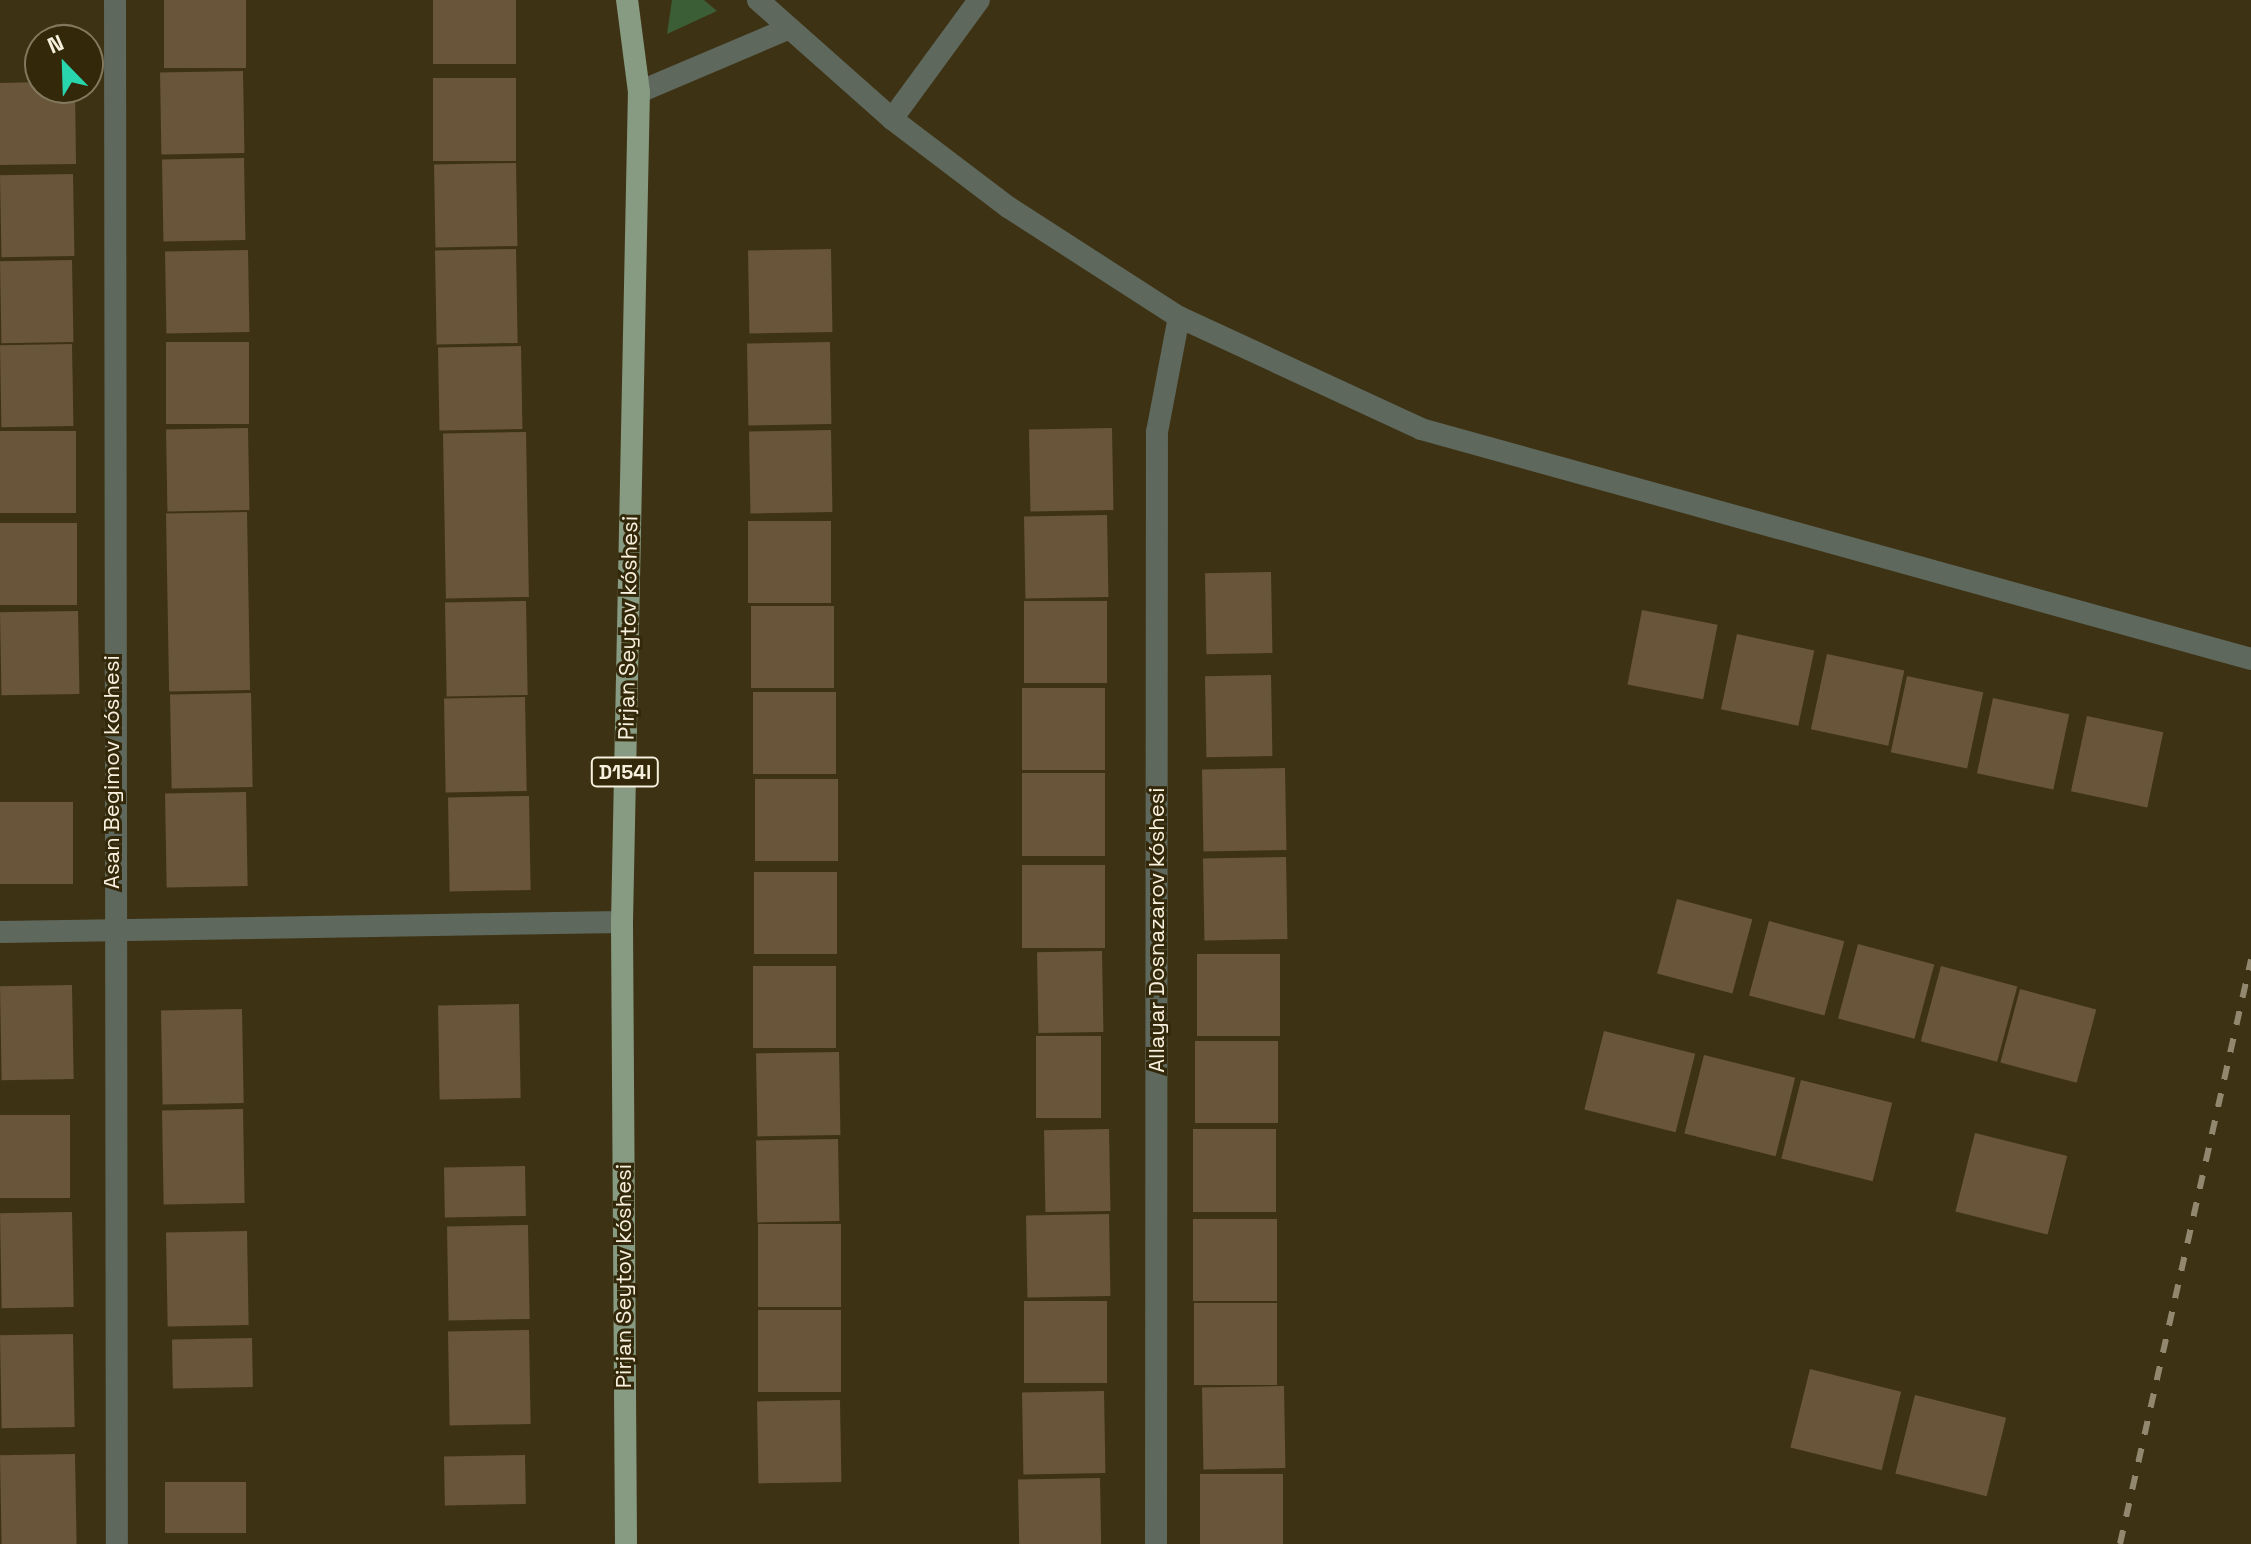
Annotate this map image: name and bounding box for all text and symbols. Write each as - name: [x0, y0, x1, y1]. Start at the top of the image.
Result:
- north arrow: [24, 24, 104, 104]
- text: N: [43, 28, 68, 60]
- street label: Pirjan Seytov kóshesi: [613, 516, 643, 740]
- street label: Asan Begimov kóshesi: [99, 655, 125, 889]
- road number: D154l: [589, 756, 661, 788]
- street label: Allayar Dosnazarov kóshesi: [1144, 787, 1170, 1073]
- street label: Pirjan Seytov kóshesi: [611, 1164, 637, 1388]

